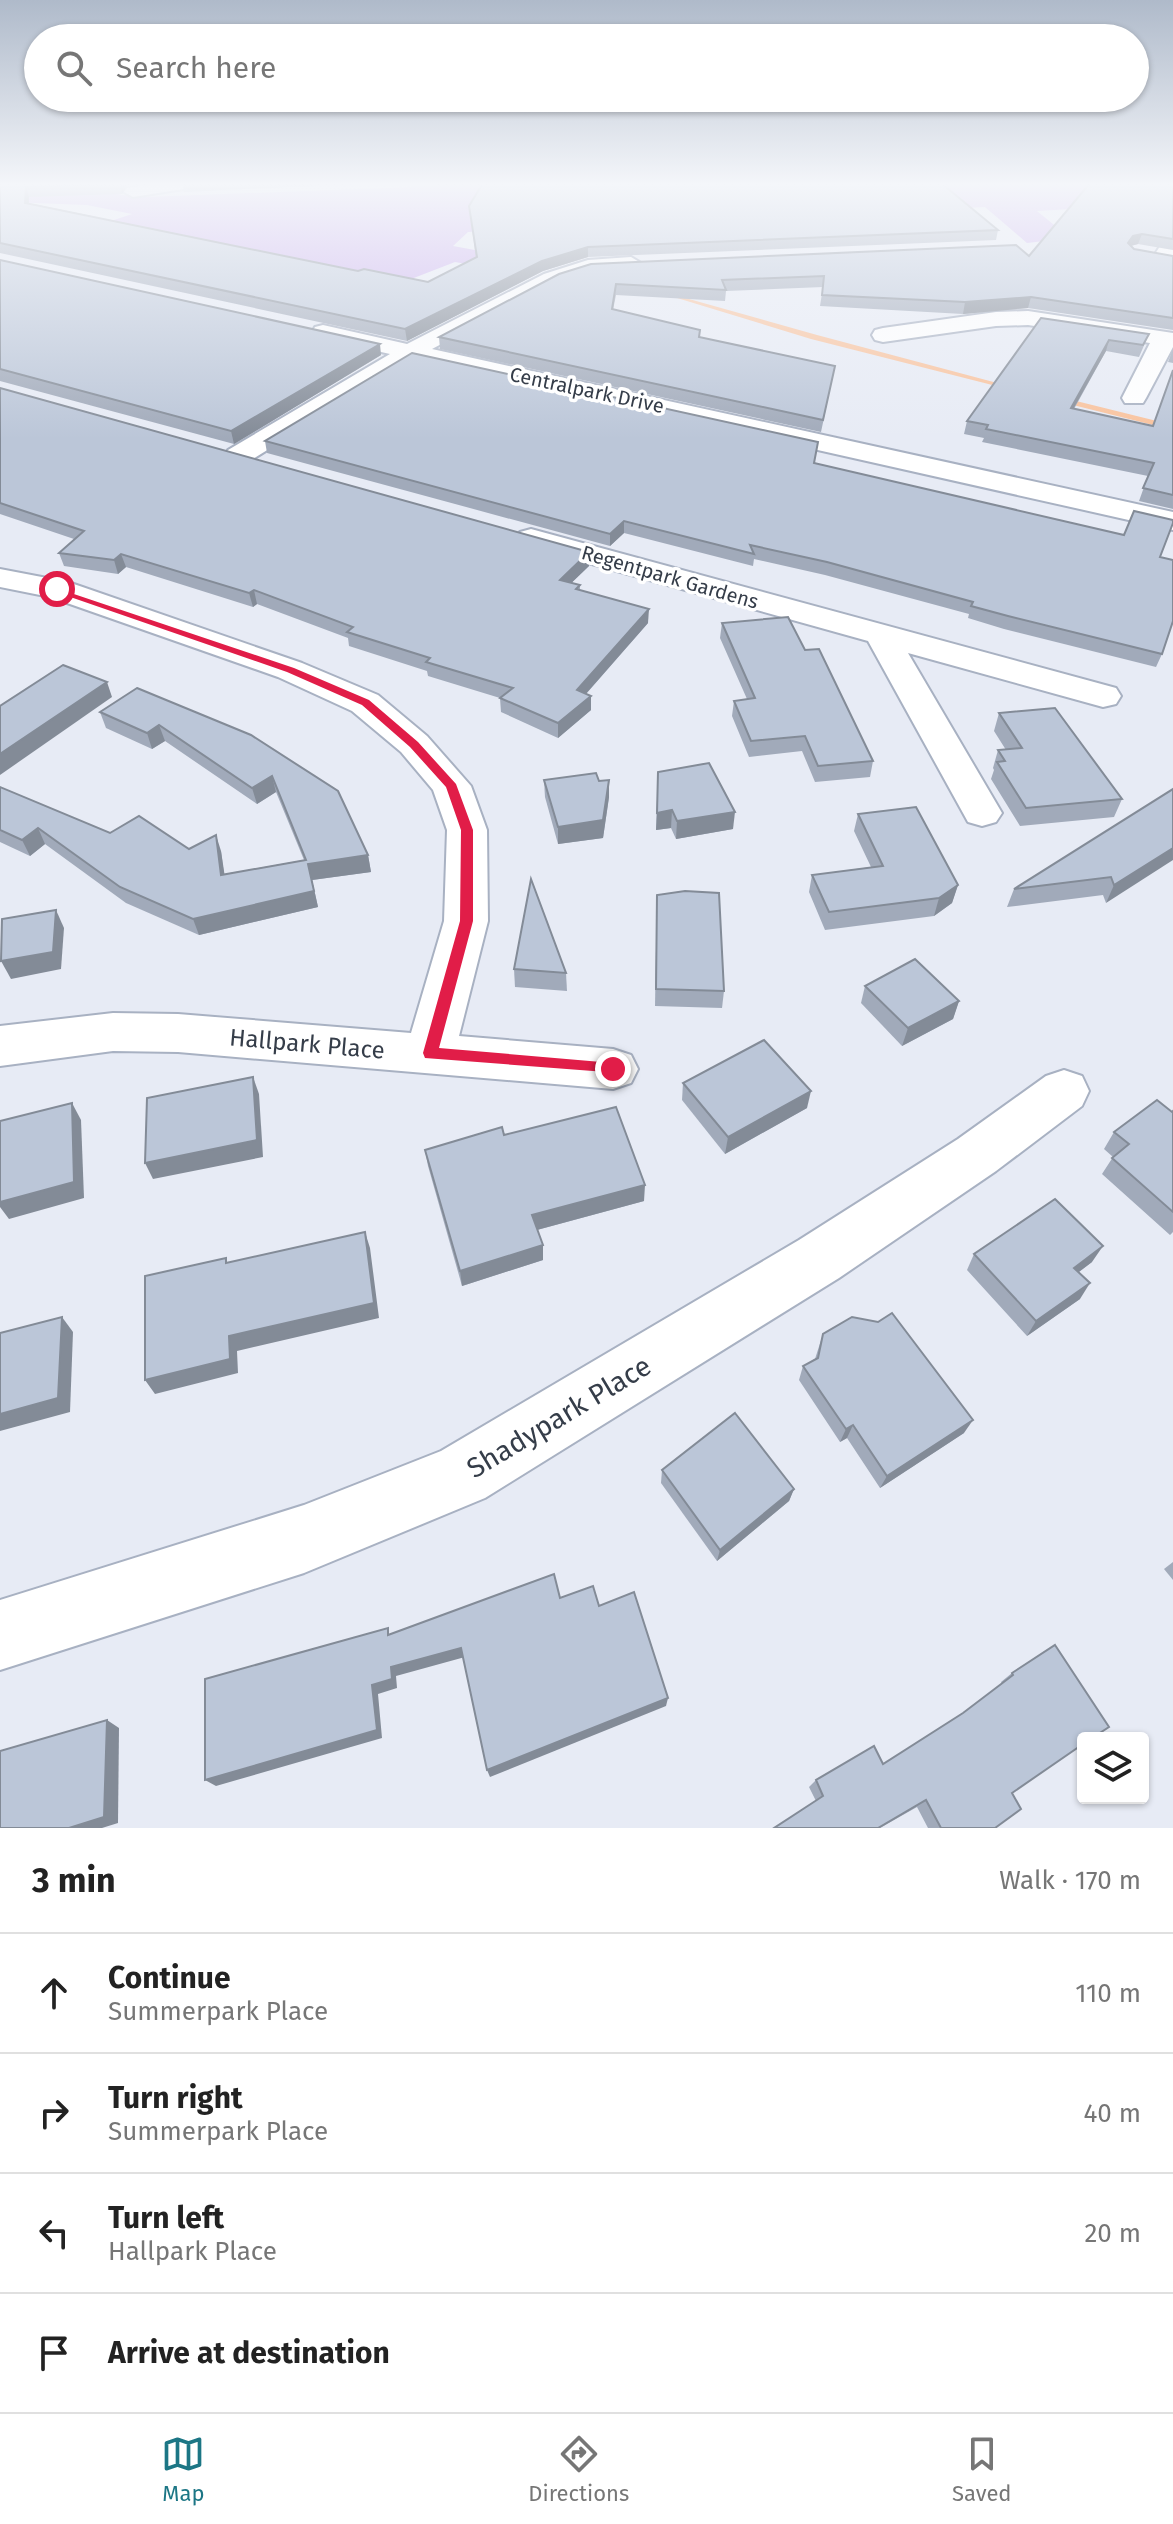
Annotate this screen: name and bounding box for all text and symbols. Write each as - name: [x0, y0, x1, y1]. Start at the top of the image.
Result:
- search box: [24, 24, 1149, 112]
- icon: search: [52, 46, 96, 90]
- text: Search here: [116, 50, 276, 86]
- street label: Centralpark Drive: [508, 362, 666, 418]
- street label: Regentpark Gardens: [579, 540, 761, 614]
- route start: [39, 571, 75, 607]
- street label: Hallpark Place: [228, 1023, 386, 1065]
- route end: [595, 1051, 631, 1087]
- street label: Shadypark Place: [461, 1349, 657, 1485]
- map controls: [1077, 1732, 1149, 1804]
- button: layers: [1077, 1732, 1149, 1804]
- text: 3 min: [32, 1860, 116, 1901]
- text: Walk · 170 m: [999, 1865, 1141, 1896]
- text: Continue: [108, 1960, 231, 1996]
- icon: ahead: [32, 1971, 76, 2015]
- text: 110 m: [1075, 1978, 1141, 2009]
- text: Summerpark Place: [108, 1996, 328, 2027]
- text: Turn right: [108, 2080, 243, 2116]
- icon: right: [32, 2091, 76, 2135]
- text: 40 m: [1083, 2098, 1141, 2129]
- text: Summerpark Place: [108, 2116, 328, 2147]
- text: Turn left: [108, 2200, 224, 2236]
- icon: left: [32, 2211, 76, 2255]
- text: 20 m: [1084, 2218, 1141, 2249]
- text: Hallpark Place: [108, 2236, 277, 2267]
- icon: arrive: [32, 2331, 76, 2375]
- text: Arrive at destination: [108, 2335, 390, 2371]
- tab: Map: [161, 2432, 205, 2507]
- tab: Directions: [528, 2432, 629, 2507]
- tab: Saved: [952, 2432, 1012, 2507]

